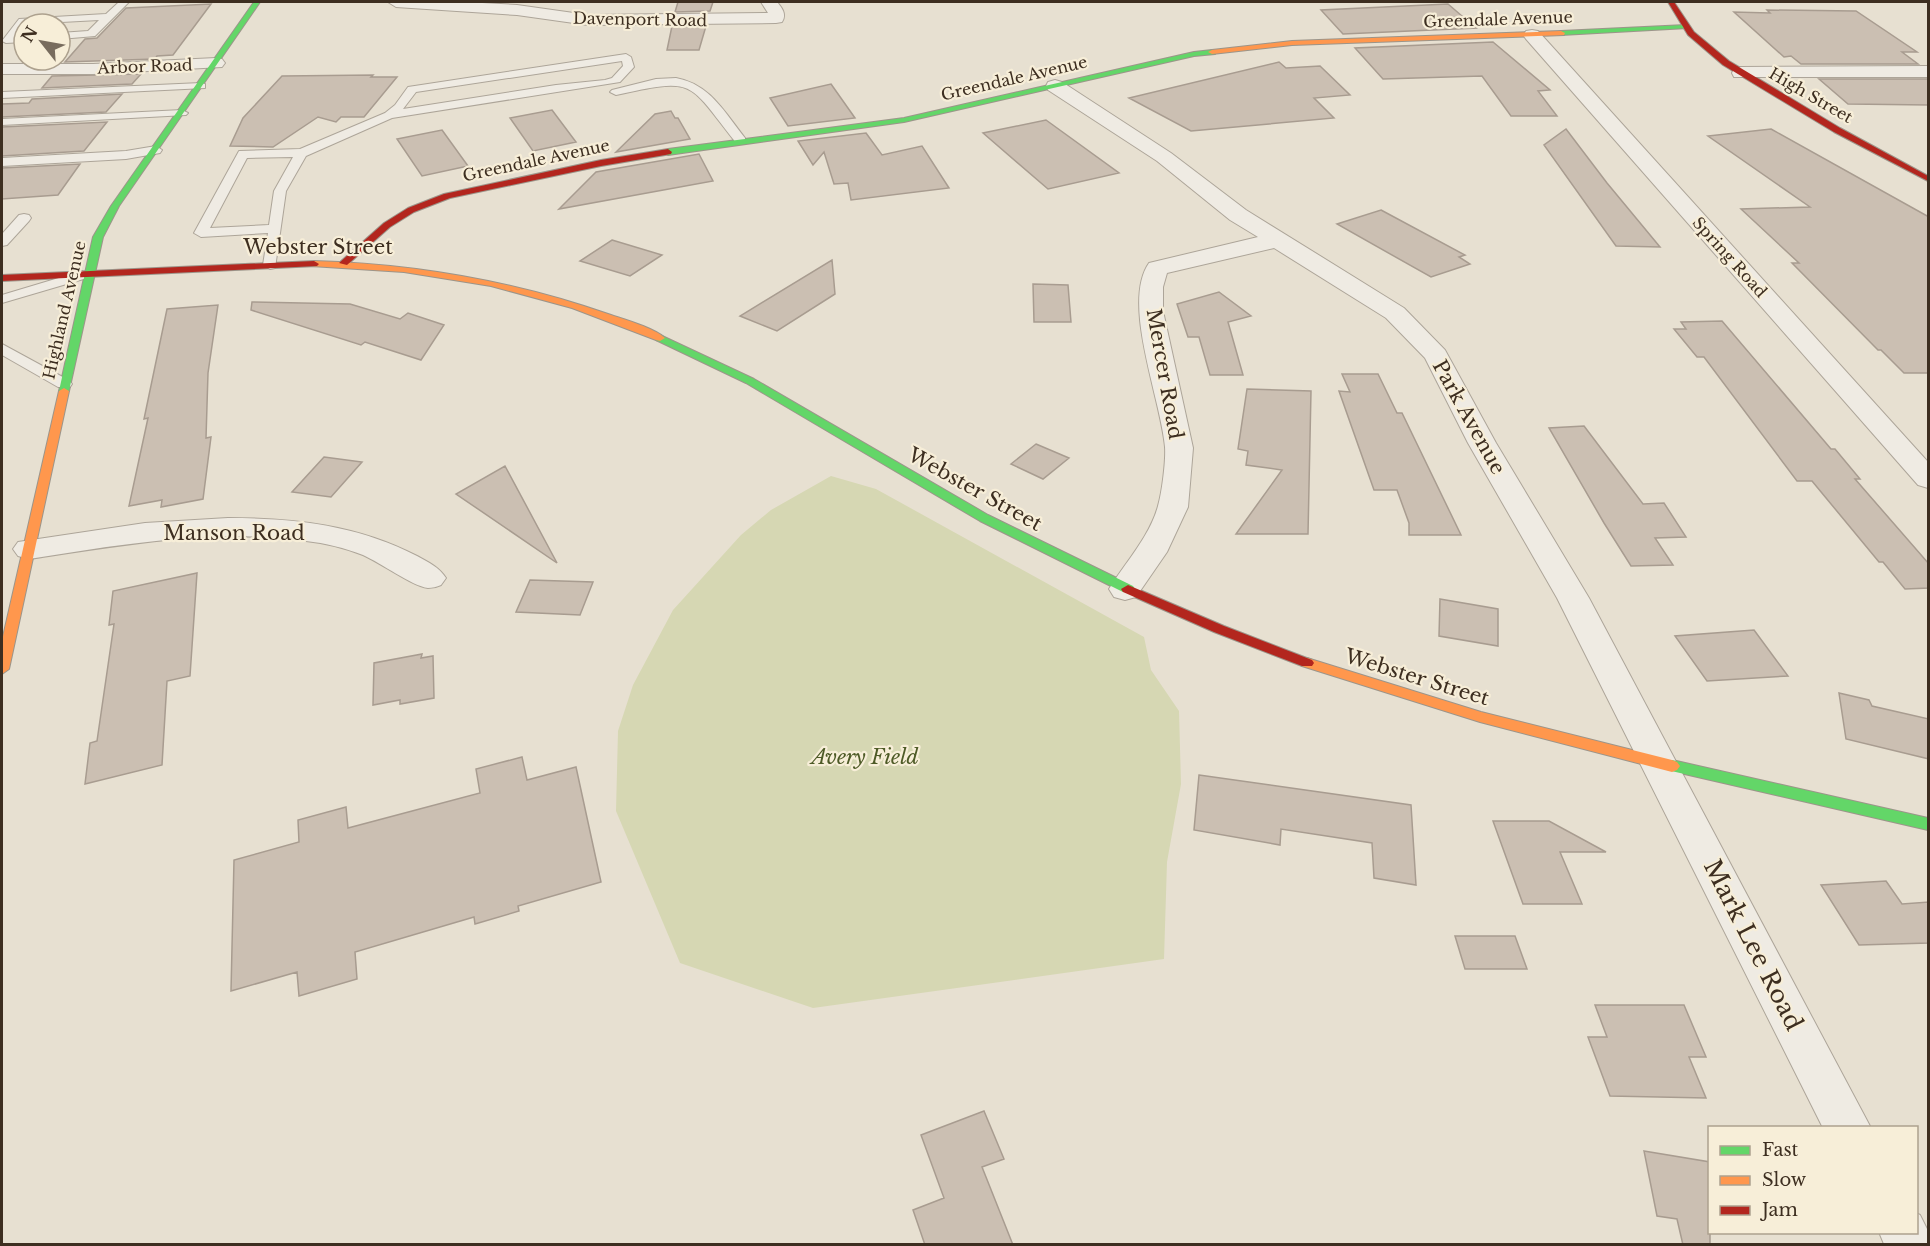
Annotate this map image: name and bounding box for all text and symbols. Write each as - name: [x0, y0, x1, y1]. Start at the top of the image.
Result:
- street label: Greendale Avenue: [1423, 6, 1573, 32]
- street label: Davenport Road: [573, 8, 708, 30]
- north arrow: [12, 12, 72, 72]
- text: N: [17, 23, 42, 46]
- street label: Greendale Avenue: [939, 51, 1089, 105]
- street label: Arbor Road: [96, 54, 193, 78]
- street label: High Street: [1765, 63, 1857, 127]
- street label: Greendale Avenue: [461, 135, 611, 185]
- street label: Spring Road: [1689, 212, 1772, 302]
- street label: Webster Street: [242, 235, 393, 259]
- street label: Highland Avenue: [38, 239, 90, 381]
- street label: Mercer Road: [1142, 307, 1188, 441]
- street label: Park Avenue: [1428, 356, 1510, 478]
- street label: Webster Street: [903, 442, 1047, 536]
- street label: Manson Road: [163, 521, 305, 545]
- street label: Webster Street: [1341, 643, 1492, 710]
- park label: Avery Field: [809, 745, 918, 769]
- street label: Mark Lee Road: [1698, 854, 1809, 1035]
- legend: [1708, 1126, 1918, 1234]
- text: Fast: [1762, 1139, 1799, 1161]
- text: Slow: [1762, 1169, 1807, 1191]
- text: Jam: [1760, 1199, 1798, 1221]

